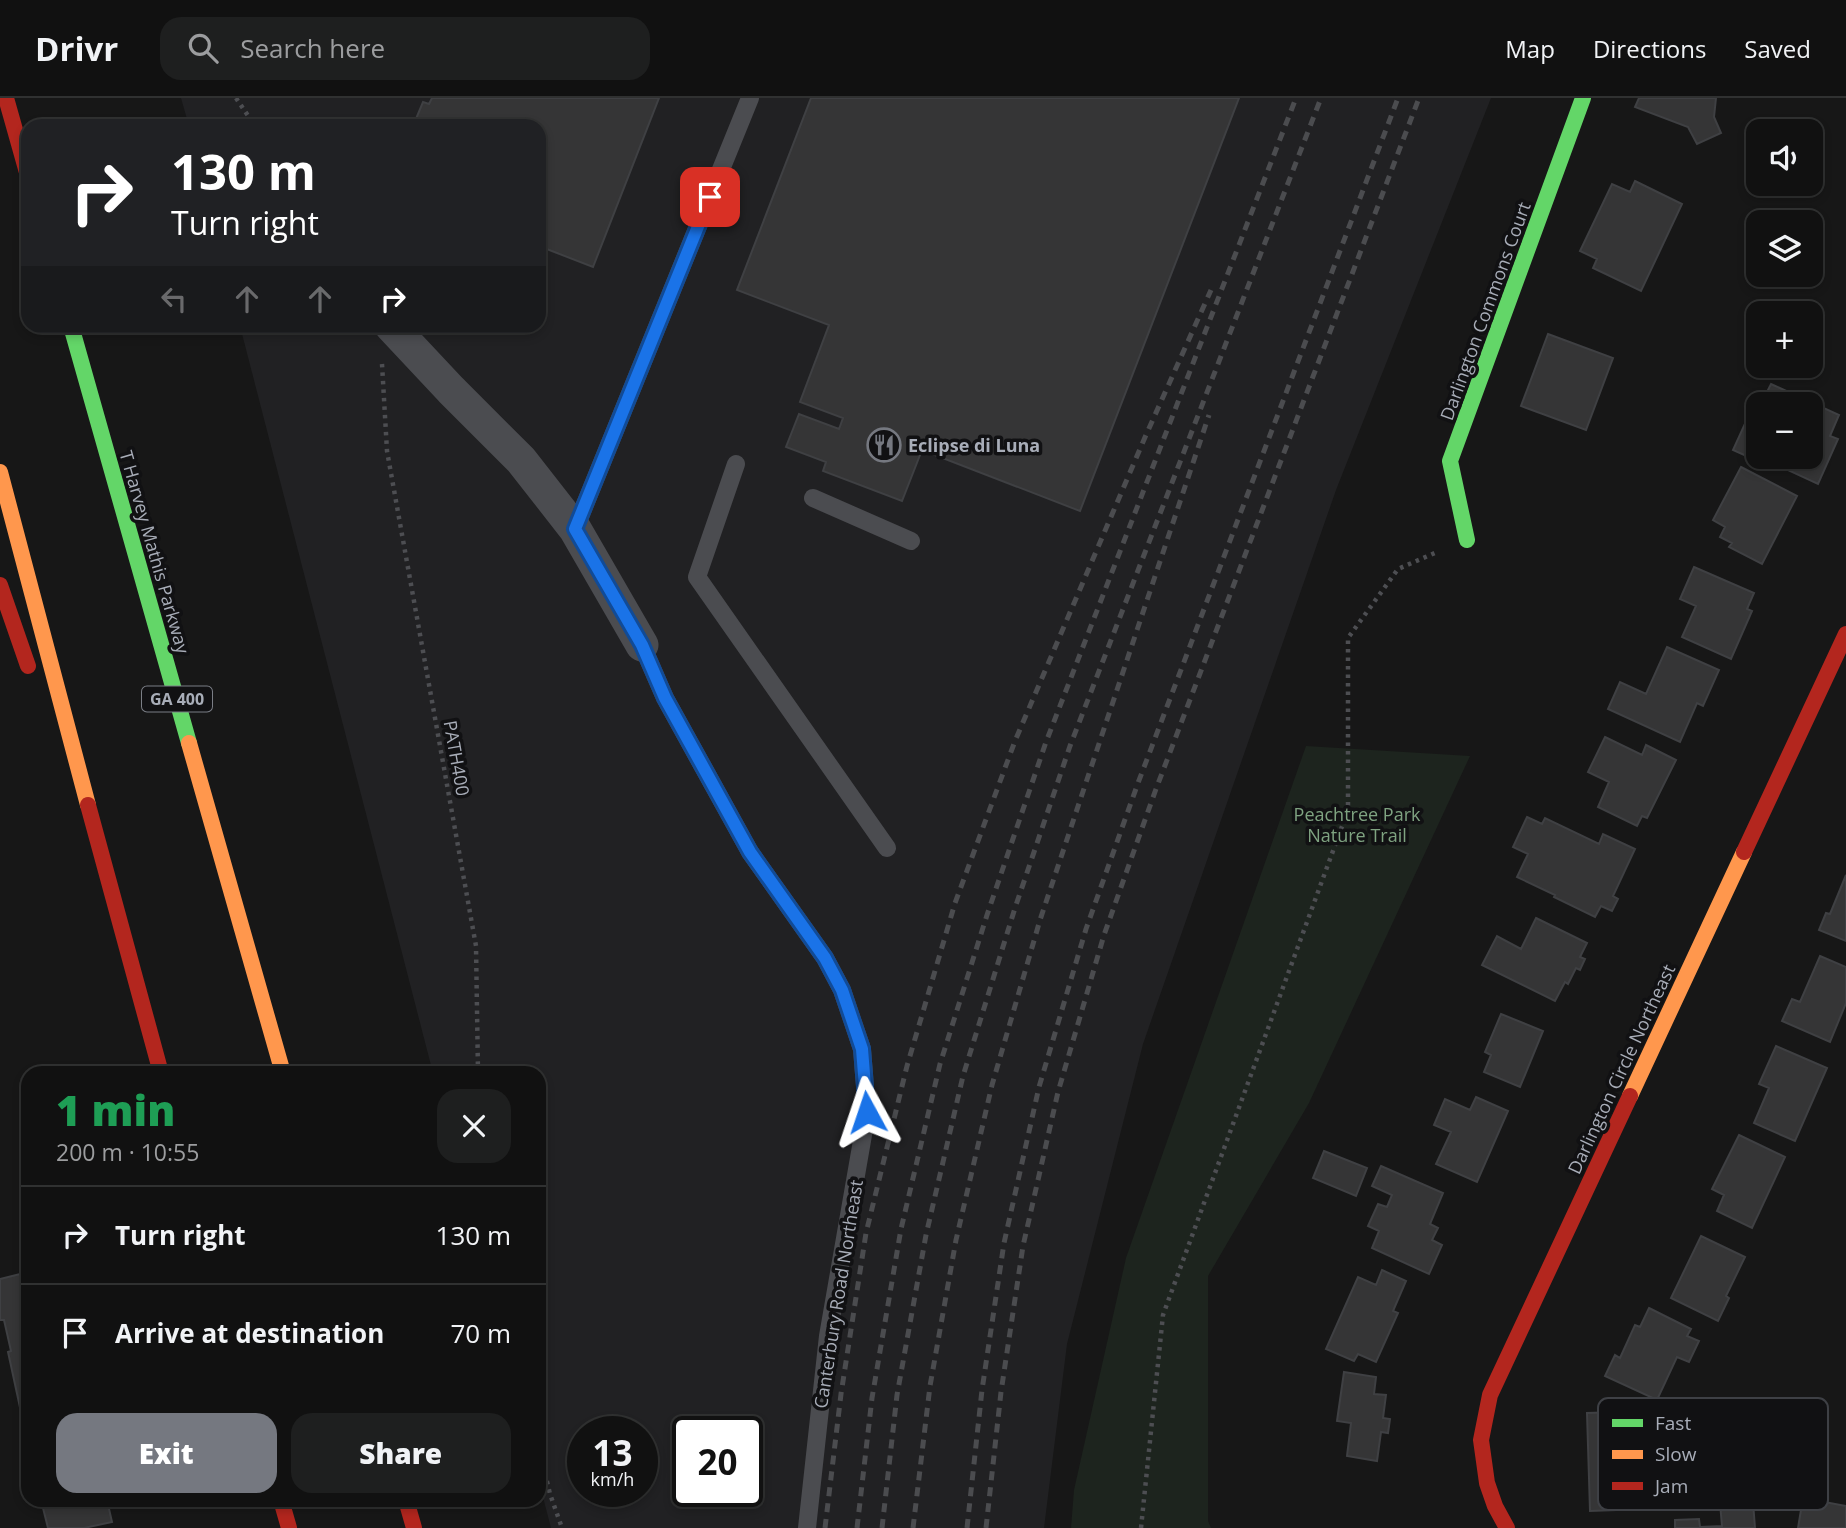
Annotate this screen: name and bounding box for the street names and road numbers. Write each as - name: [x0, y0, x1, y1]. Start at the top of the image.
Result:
- street label: Darlington Commons Court: [1434, 198, 1536, 424]
- street label: T Harvey Mathis Parkway: [115, 448, 196, 657]
- road number: GA 400: [142, 686, 212, 712]
- street label: PATH400: [439, 718, 475, 798]
- street label: Darlington Circle Northeast: [1562, 960, 1680, 1178]
- street label: Canterbury Road Northeast: [808, 1178, 868, 1410]

